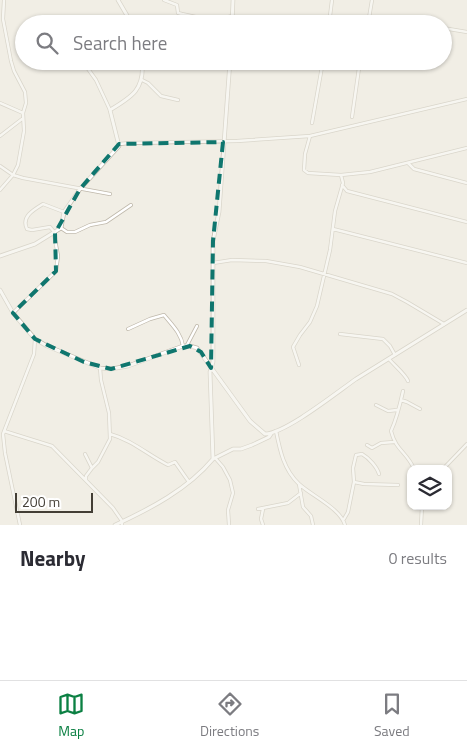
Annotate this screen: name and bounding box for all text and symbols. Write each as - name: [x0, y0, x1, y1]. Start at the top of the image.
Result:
- search box: [15, 15, 452, 70]
- text: Search here: [73, 28, 167, 57]
- icon: search: [33, 29, 61, 57]
- map controls: [407, 465, 452, 510]
- button: layers: [407, 465, 452, 510]
- scale bar: [15, 490, 92, 513]
- text: 200 m: [22, 491, 60, 512]
- text: Nearby: [20, 542, 85, 574]
- text: 0 results: [388, 546, 447, 570]
- tab: Map: [57, 690, 85, 741]
- tab: Directions: [200, 690, 259, 741]
- tab: Saved: [374, 690, 410, 741]

